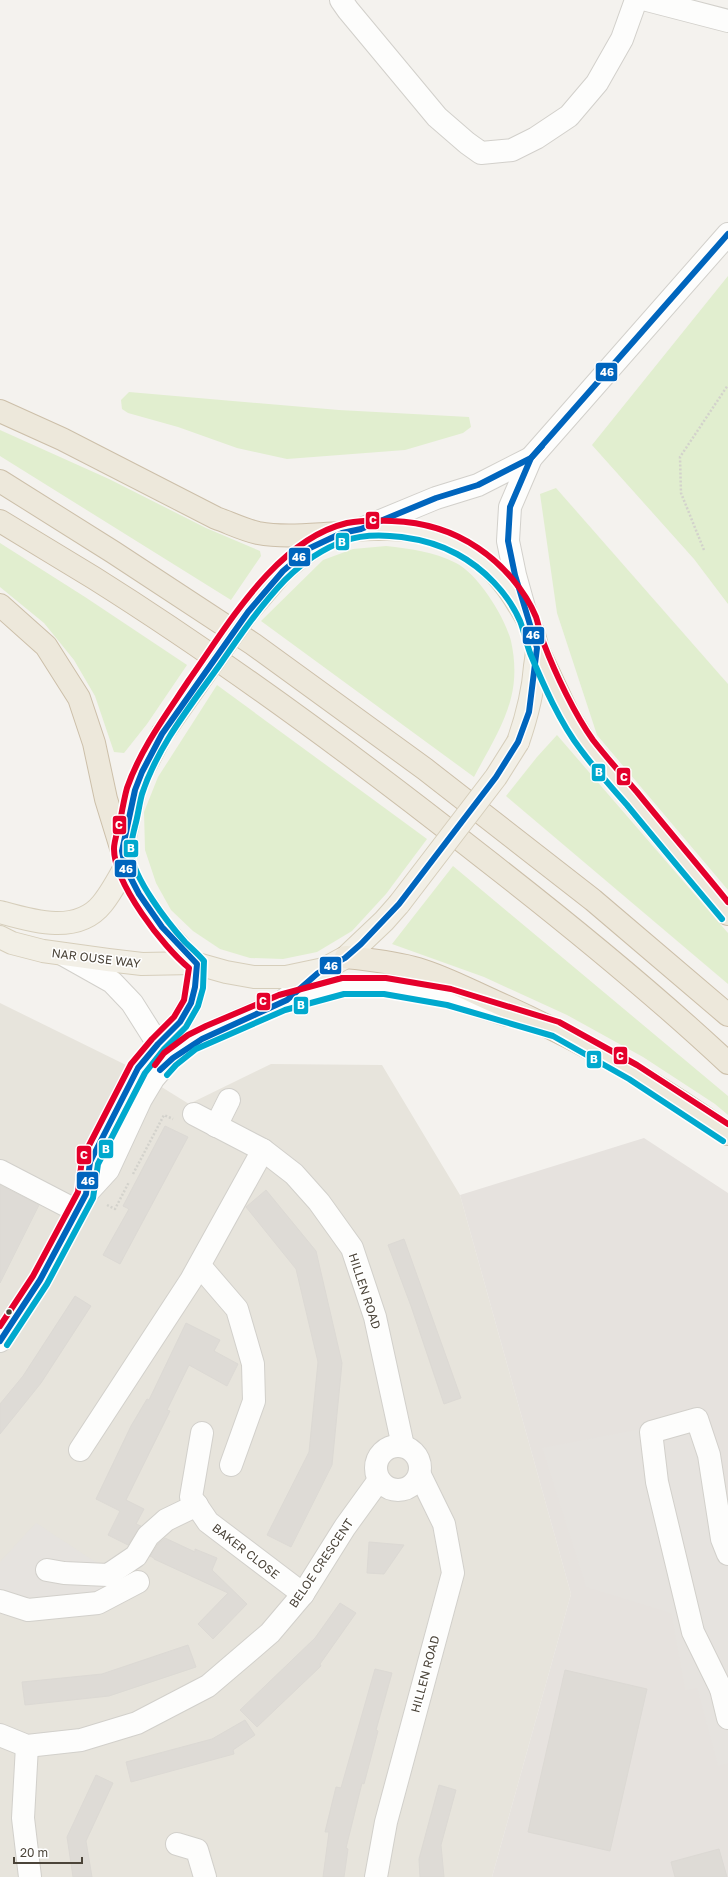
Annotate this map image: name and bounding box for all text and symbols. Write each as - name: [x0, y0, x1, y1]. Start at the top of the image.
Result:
- line badge: 46: [595, 362, 618, 382]
- text: 46: [600, 365, 614, 378]
- line badge: C: [365, 511, 380, 530]
- text: C: [369, 513, 377, 526]
- line badge: B: [335, 532, 350, 551]
- text: B: [338, 535, 346, 548]
- line badge: 46: [288, 547, 311, 567]
- text: 46: [292, 550, 306, 563]
- line badge: 46: [522, 626, 545, 645]
- text: 46: [526, 628, 540, 641]
- line badge: B: [591, 763, 606, 782]
- text: B: [595, 765, 603, 778]
- line badge: C: [616, 767, 631, 786]
- text: C: [620, 770, 628, 783]
- line badge: C: [112, 815, 127, 835]
- text: C: [115, 818, 123, 831]
- line badge: B: [123, 839, 139, 858]
- text: B: [127, 841, 135, 854]
- line badge: 46: [114, 859, 137, 878]
- text: 46: [119, 862, 133, 875]
- street label: NAR OUSE WAY: [51, 945, 142, 971]
- line badge: 46: [319, 956, 342, 975]
- text: 46: [324, 959, 338, 972]
- line badge: C: [256, 992, 271, 1011]
- text: C: [259, 994, 267, 1007]
- line badge: B: [293, 996, 309, 1015]
- text: B: [297, 998, 305, 1011]
- line badge: C: [613, 1046, 628, 1065]
- text: C: [616, 1049, 624, 1062]
- line badge: B: [586, 1050, 602, 1069]
- text: B: [590, 1052, 598, 1065]
- line badge: B: [98, 1139, 114, 1159]
- text: B: [102, 1142, 110, 1155]
- line badge: C: [76, 1145, 92, 1165]
- text: C: [80, 1148, 88, 1161]
- line badge: 46: [76, 1171, 99, 1190]
- text: 46: [81, 1174, 95, 1187]
- street label: HILLEN ROAD: [346, 1251, 384, 1331]
- unlabelled marker: [4, 1307, 14, 1317]
- street label: BELOE CRESCENT: [286, 1515, 357, 1610]
- street label: BAKER CLOSE: [209, 1520, 283, 1582]
- street label: HILLEN ROAD: [407, 1634, 443, 1714]
- scale bar: [14, 1839, 82, 1865]
- text: 20 m: [20, 1845, 48, 1860]

